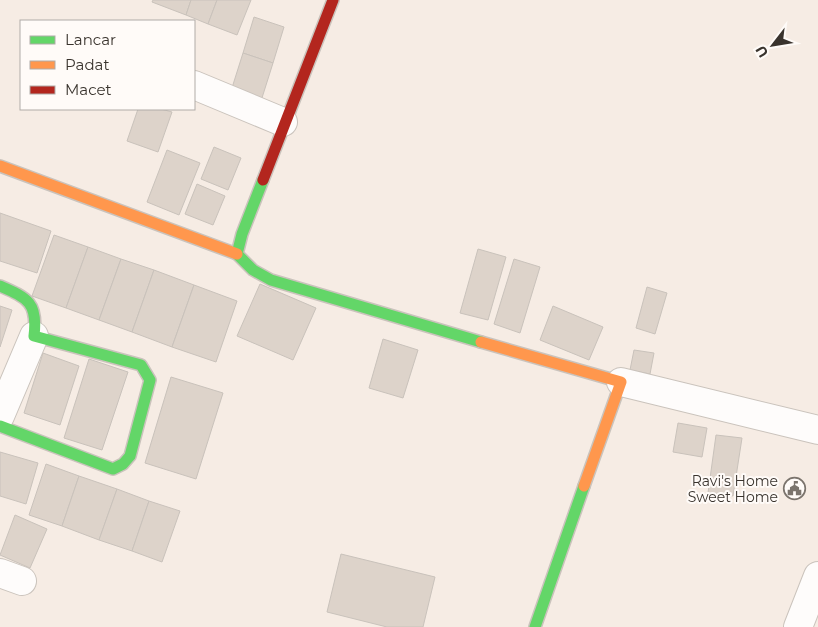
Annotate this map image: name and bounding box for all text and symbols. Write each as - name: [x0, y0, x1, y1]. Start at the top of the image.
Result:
- legend: [20, 20, 195, 110]
- north arrow: [748, 20, 798, 70]
- text: Lancar: [65, 30, 116, 49]
- text: U: [751, 42, 772, 61]
- text: Padat: [65, 55, 110, 74]
- text: Macet: [65, 80, 112, 99]
- place label: Ravi's Home Sweet Home: [688, 472, 778, 506]
- public building icon: Ravi's Home Sweet Home: [782, 477, 806, 501]

